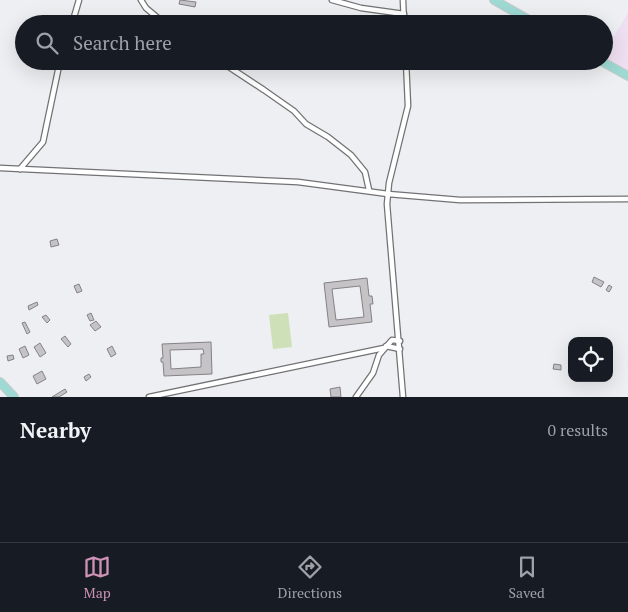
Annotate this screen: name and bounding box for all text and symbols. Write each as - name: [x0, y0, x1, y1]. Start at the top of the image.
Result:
- search box: [15, 15, 613, 70]
- icon: search: [33, 29, 61, 57]
- text: Search here: [73, 30, 172, 55]
- map controls: [568, 337, 613, 382]
- button: locate: [568, 337, 613, 382]
- text: Nearby: [20, 416, 91, 444]
- text: 0 results: [548, 419, 608, 441]
- tab: Map: [83, 553, 111, 602]
- tab: Directions: [278, 553, 342, 602]
- tab: Saved: [509, 553, 545, 602]

